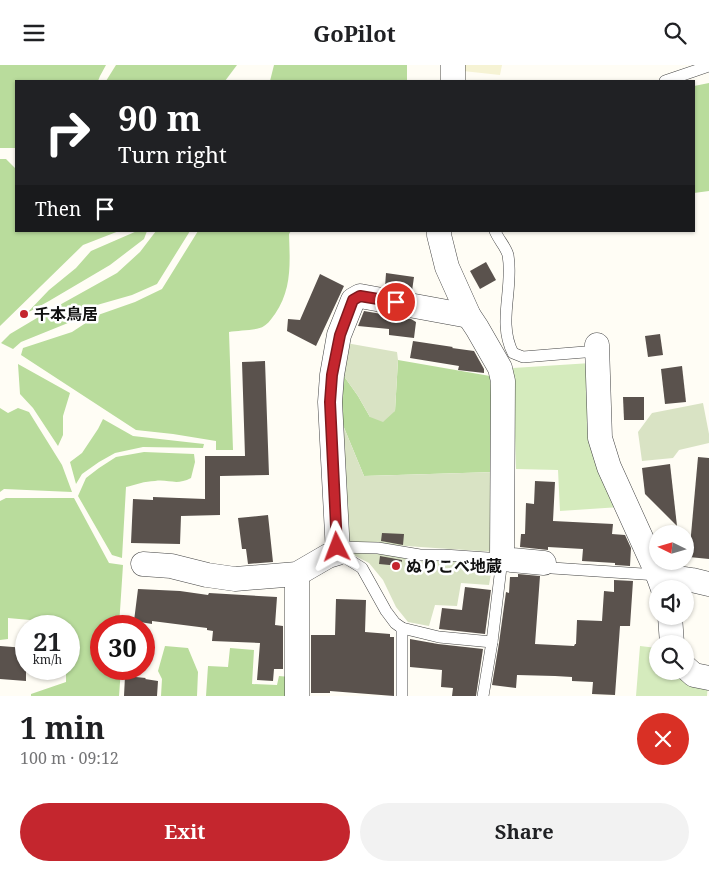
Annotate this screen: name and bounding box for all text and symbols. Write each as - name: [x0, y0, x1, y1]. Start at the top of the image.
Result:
- text: GoPilot: [313, 18, 396, 48]
- icon: menu: [20, 19, 48, 47]
- icon: search: [661, 19, 689, 47]
- text: 90 m: [118, 94, 201, 141]
- icon: right: [35, 100, 100, 165]
- text: Turn right: [118, 139, 227, 169]
- icon: arrive: [91, 195, 119, 223]
- text: Then: [35, 196, 81, 222]
- pin: [375, 281, 417, 323]
- icon: arrive: [382, 288, 410, 316]
- place label: 千本鳥居: [34, 303, 98, 325]
- marker: 千本鳥居: [18, 308, 30, 320]
- position arrow: [310, 520, 362, 572]
- north arrow: [649, 525, 694, 570]
- map controls: [649, 525, 694, 680]
- place label: ぬりこべ地蔵: [406, 555, 502, 577]
- marker: ぬりこべ地蔵: [390, 560, 402, 572]
- button: sound: [649, 580, 694, 625]
- speed limit sign: 30: [90, 615, 155, 680]
- text: 21: [33, 624, 62, 658]
- button: search: [649, 635, 694, 680]
- text: km/h: [33, 651, 62, 668]
- text: 1 min: [20, 707, 105, 748]
- button: close: [637, 713, 689, 765]
- text: 100 m · 09:12: [20, 747, 119, 769]
- button: Exit: [20, 803, 350, 861]
- button: Share: [360, 803, 689, 861]

